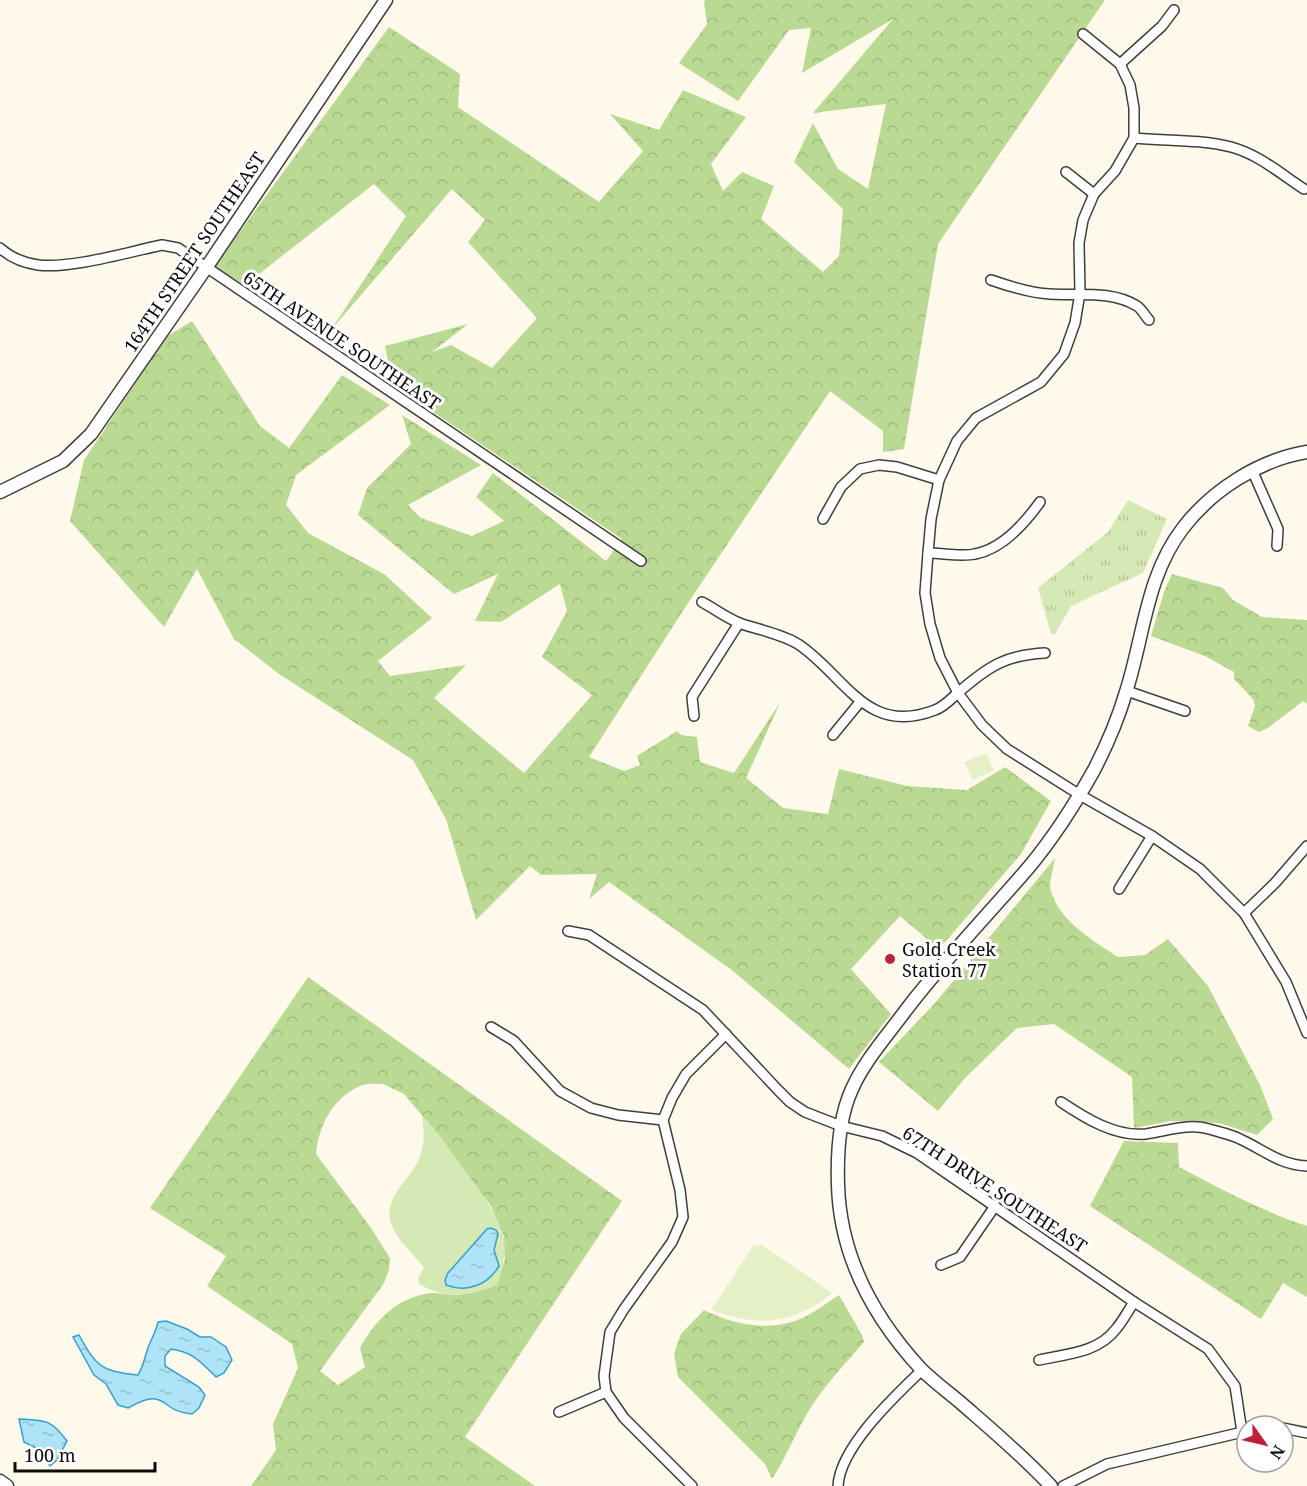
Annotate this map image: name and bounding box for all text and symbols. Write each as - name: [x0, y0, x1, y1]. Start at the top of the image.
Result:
- street label: 164TH STREET SOUTHEAST: [118, 147, 270, 357]
- street label: 65TH AVENUE SOUTHEAST: [239, 265, 445, 415]
- place label: Gold Creek Station 77: [902, 937, 996, 982]
- marker: Gold Creek Station 77: [883, 952, 897, 966]
- street label: 67TH DRIVE SOUTHEAST: [898, 1120, 1092, 1258]
- north arrow: [1235, 1414, 1295, 1474]
- scale bar: [15, 1435, 154, 1473]
- text: N: [1265, 1441, 1290, 1464]
- text: 100 m: [24, 1443, 76, 1467]

